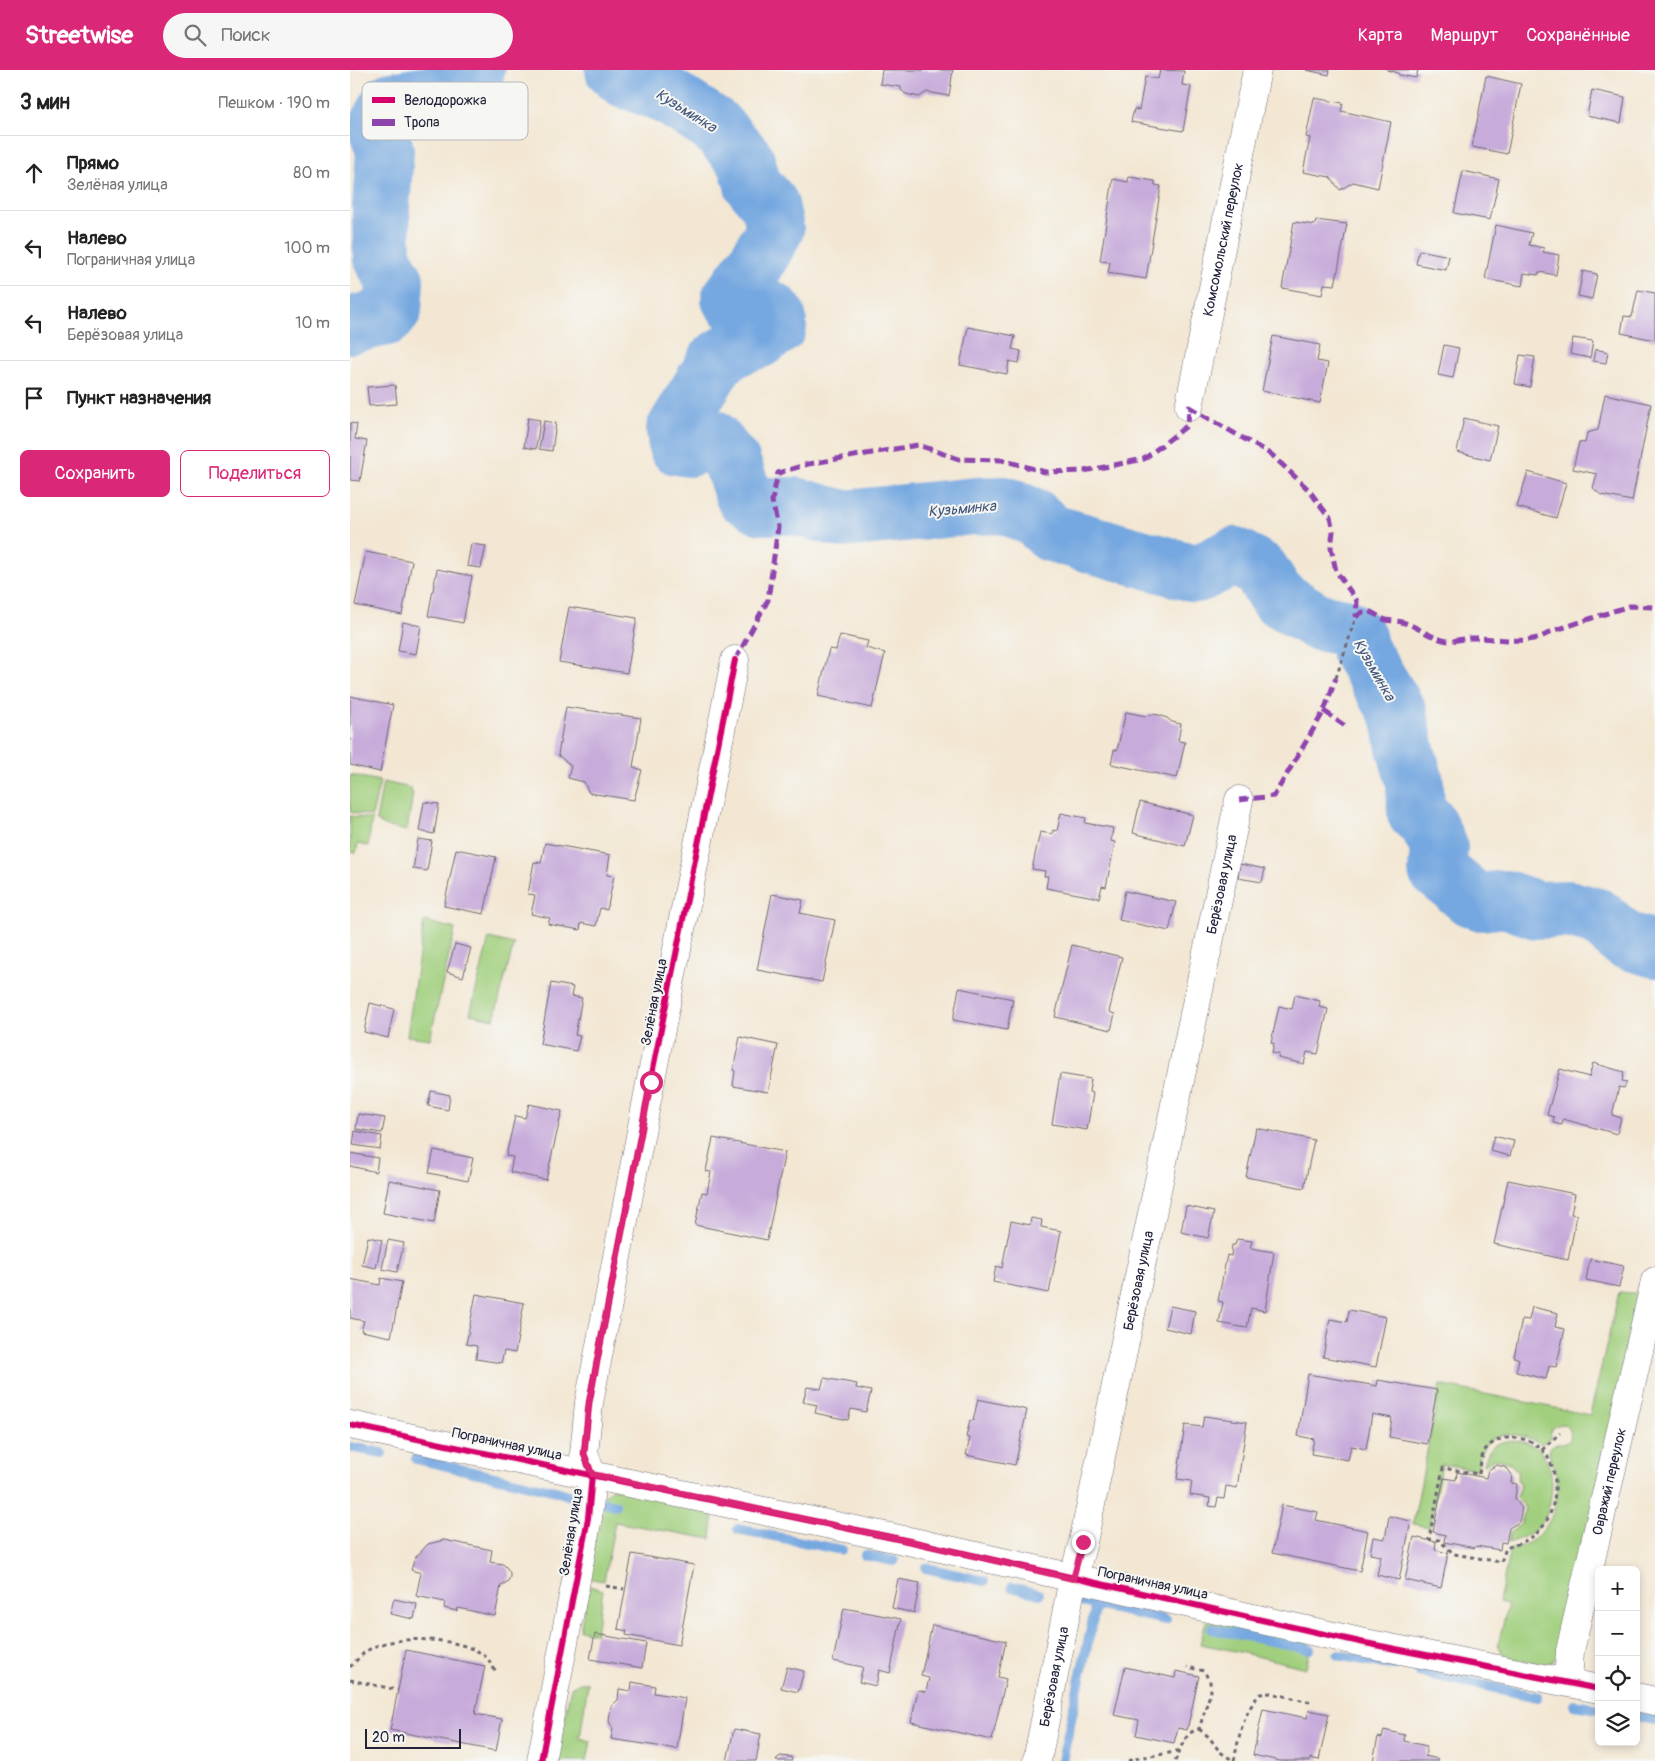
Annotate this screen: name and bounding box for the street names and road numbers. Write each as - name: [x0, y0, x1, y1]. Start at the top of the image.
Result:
- street label: Комсомольский переулок: [1199, 161, 1247, 318]
- street label: Берёзовая улица: [1203, 833, 1240, 936]
- street label: Зелёная улица: [637, 957, 671, 1047]
- street label: Берёзовая улица: [1119, 1229, 1157, 1332]
- street label: Пограничная улица: [450, 1424, 564, 1464]
- street label: Овражий переулок: [1588, 1426, 1629, 1537]
- street label: Зелёная улица: [556, 1487, 586, 1577]
- street label: Пограничная улица: [1096, 1563, 1210, 1603]
- street label: Берёзовая улица: [1035, 1625, 1072, 1728]

